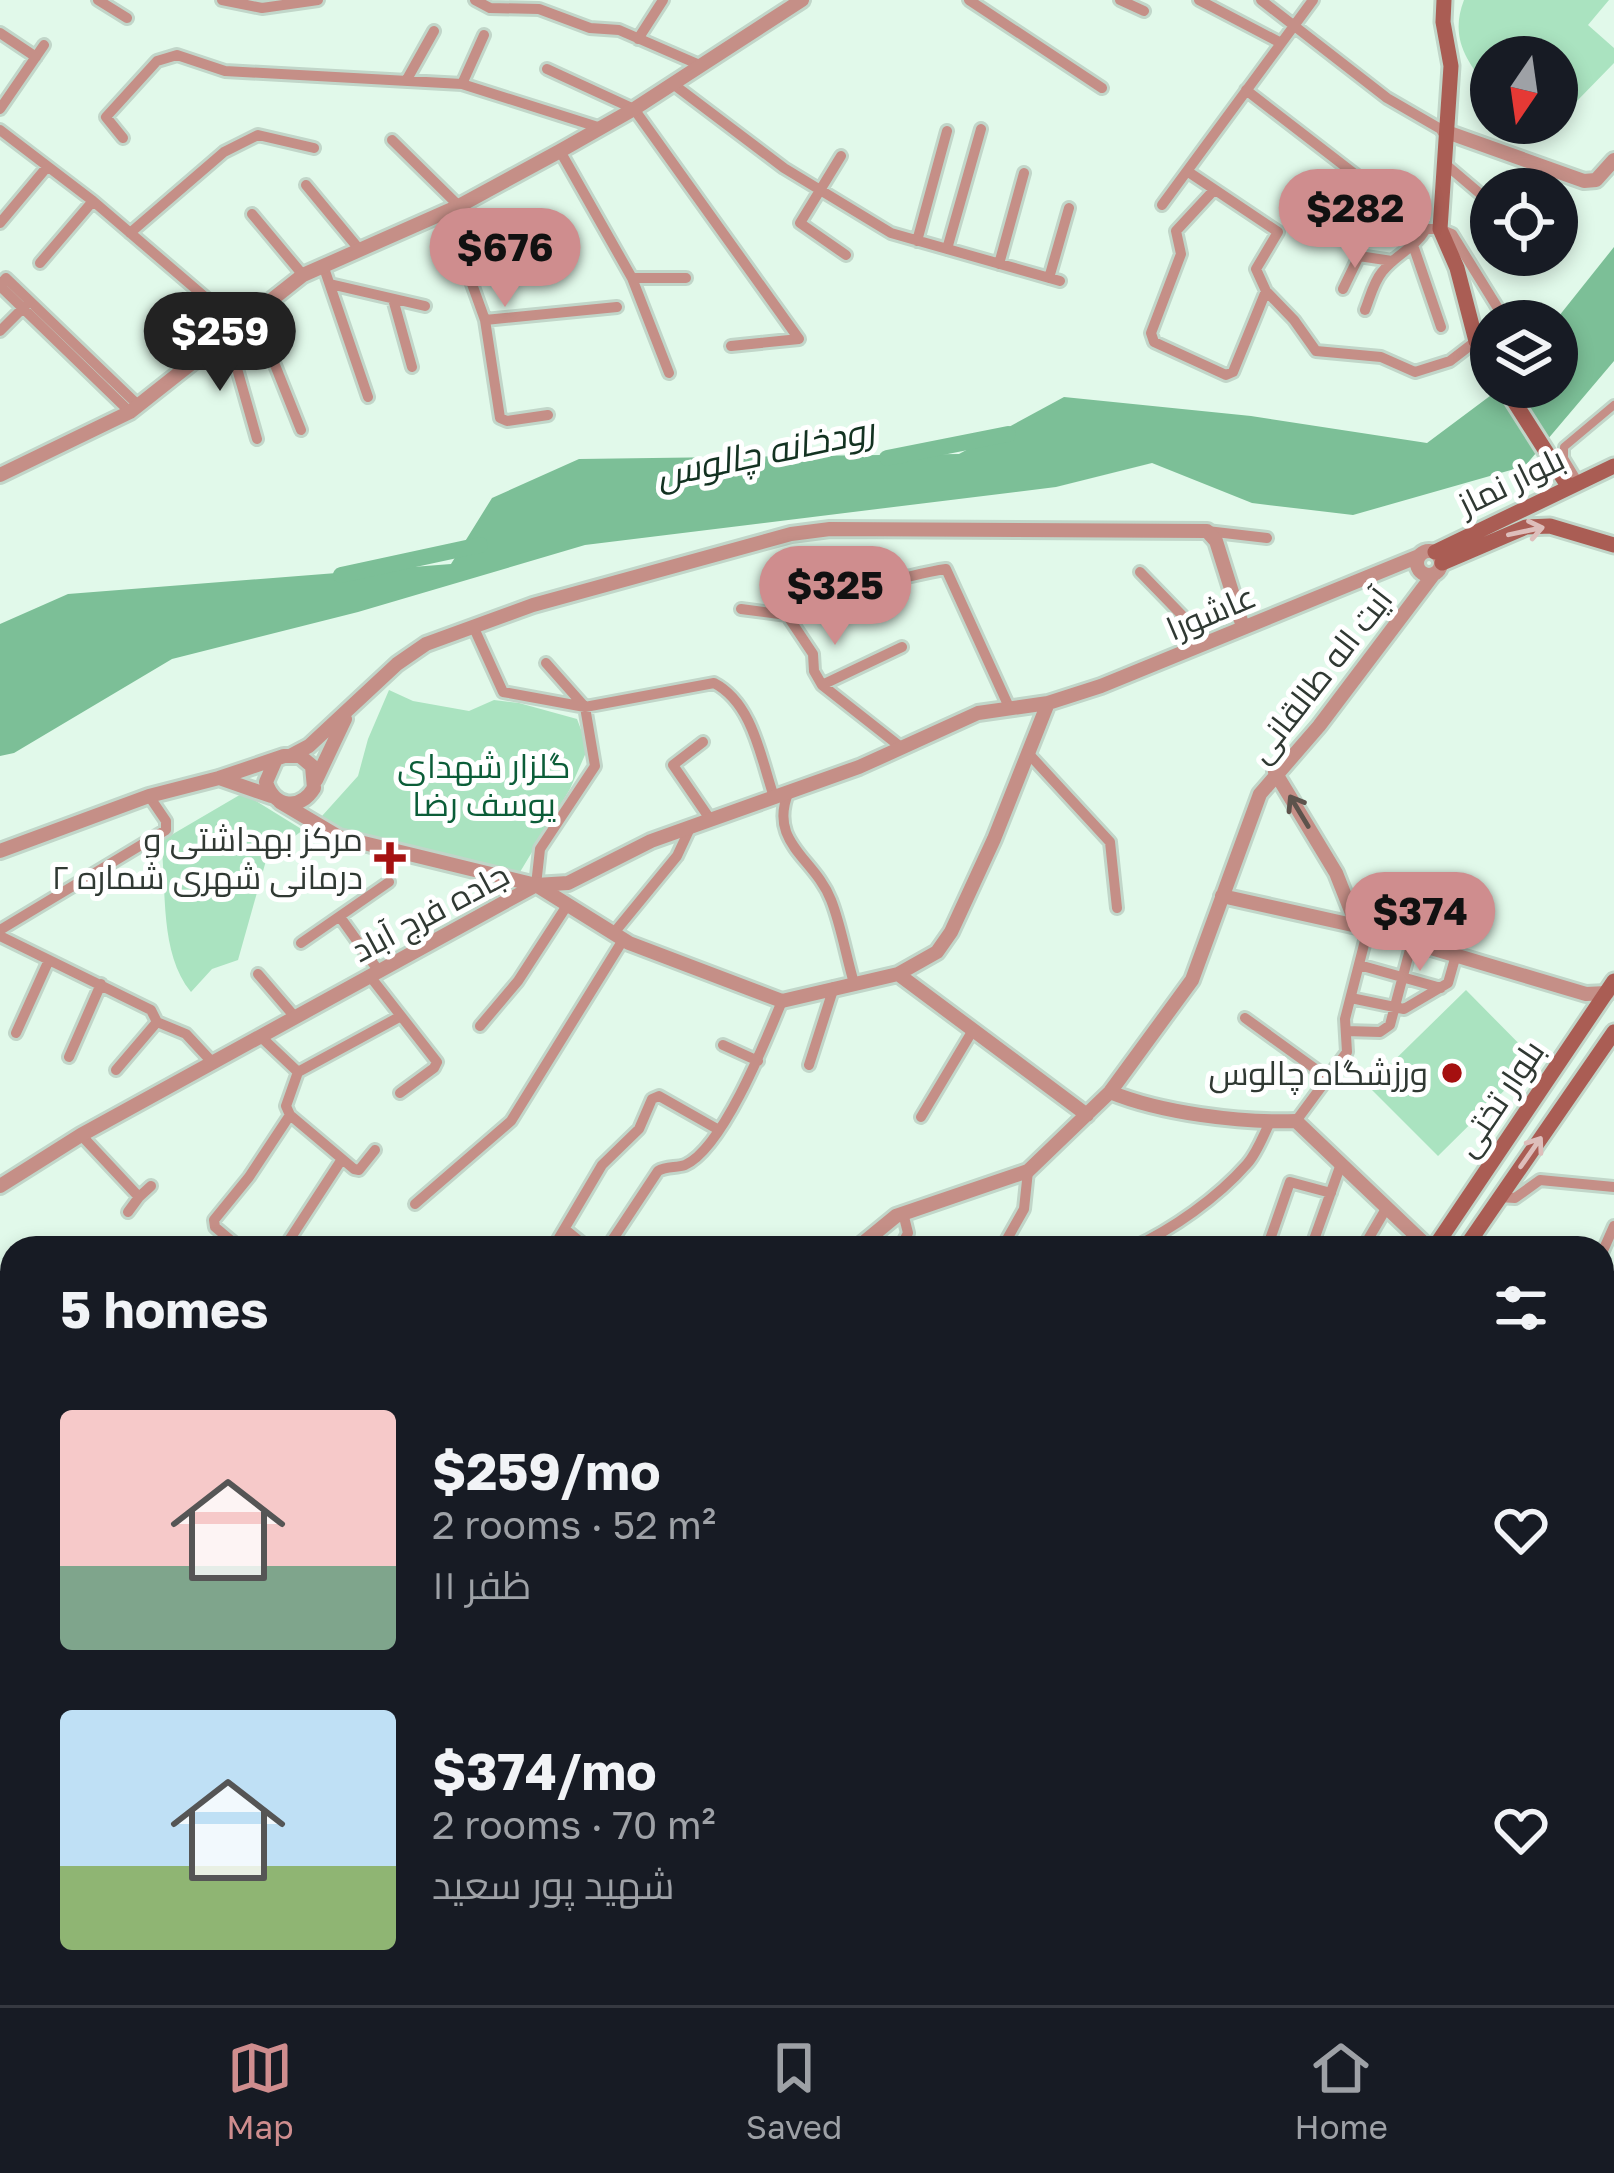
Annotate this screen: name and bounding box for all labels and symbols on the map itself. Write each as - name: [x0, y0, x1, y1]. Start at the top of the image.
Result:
- north arrow: [1470, 36, 1578, 144]
- pin: $282: [1284, 169, 1426, 271]
- pin: $676: [434, 208, 576, 310]
- pin: $259: [149, 292, 291, 394]
- water label: رودخانه چالوس: [652, 407, 881, 499]
- street label: بلوار نماز: [1450, 438, 1571, 525]
- one-way arrow: [1507, 518, 1545, 541]
- pin: $325: [764, 546, 906, 648]
- street label: عاشورا: [1160, 575, 1262, 649]
- street label: آیت اله طالقانی: [1239, 580, 1401, 771]
- park label: گلزار شهدای یوسف رضا: [397, 746, 571, 824]
- one-way arrow: [1287, 795, 1311, 829]
- place label: مرکز بهداشتی و درمانی شهری شماره ۲: [52, 819, 363, 898]
- marker: مرکز بهداشتی و درمانی شهری شماره ۲: [374, 842, 406, 874]
- street label: جاده فرج آباد: [345, 854, 517, 973]
- pin: $374: [1349, 872, 1491, 974]
- street label: بلوار تختی: [1446, 1032, 1553, 1164]
- place label: ورزشگاه چالوس: [1209, 1053, 1428, 1095]
- marker: ورزشگاه چالوس: [1439, 1060, 1465, 1086]
- one-way arrow: [1518, 1135, 1543, 1169]

